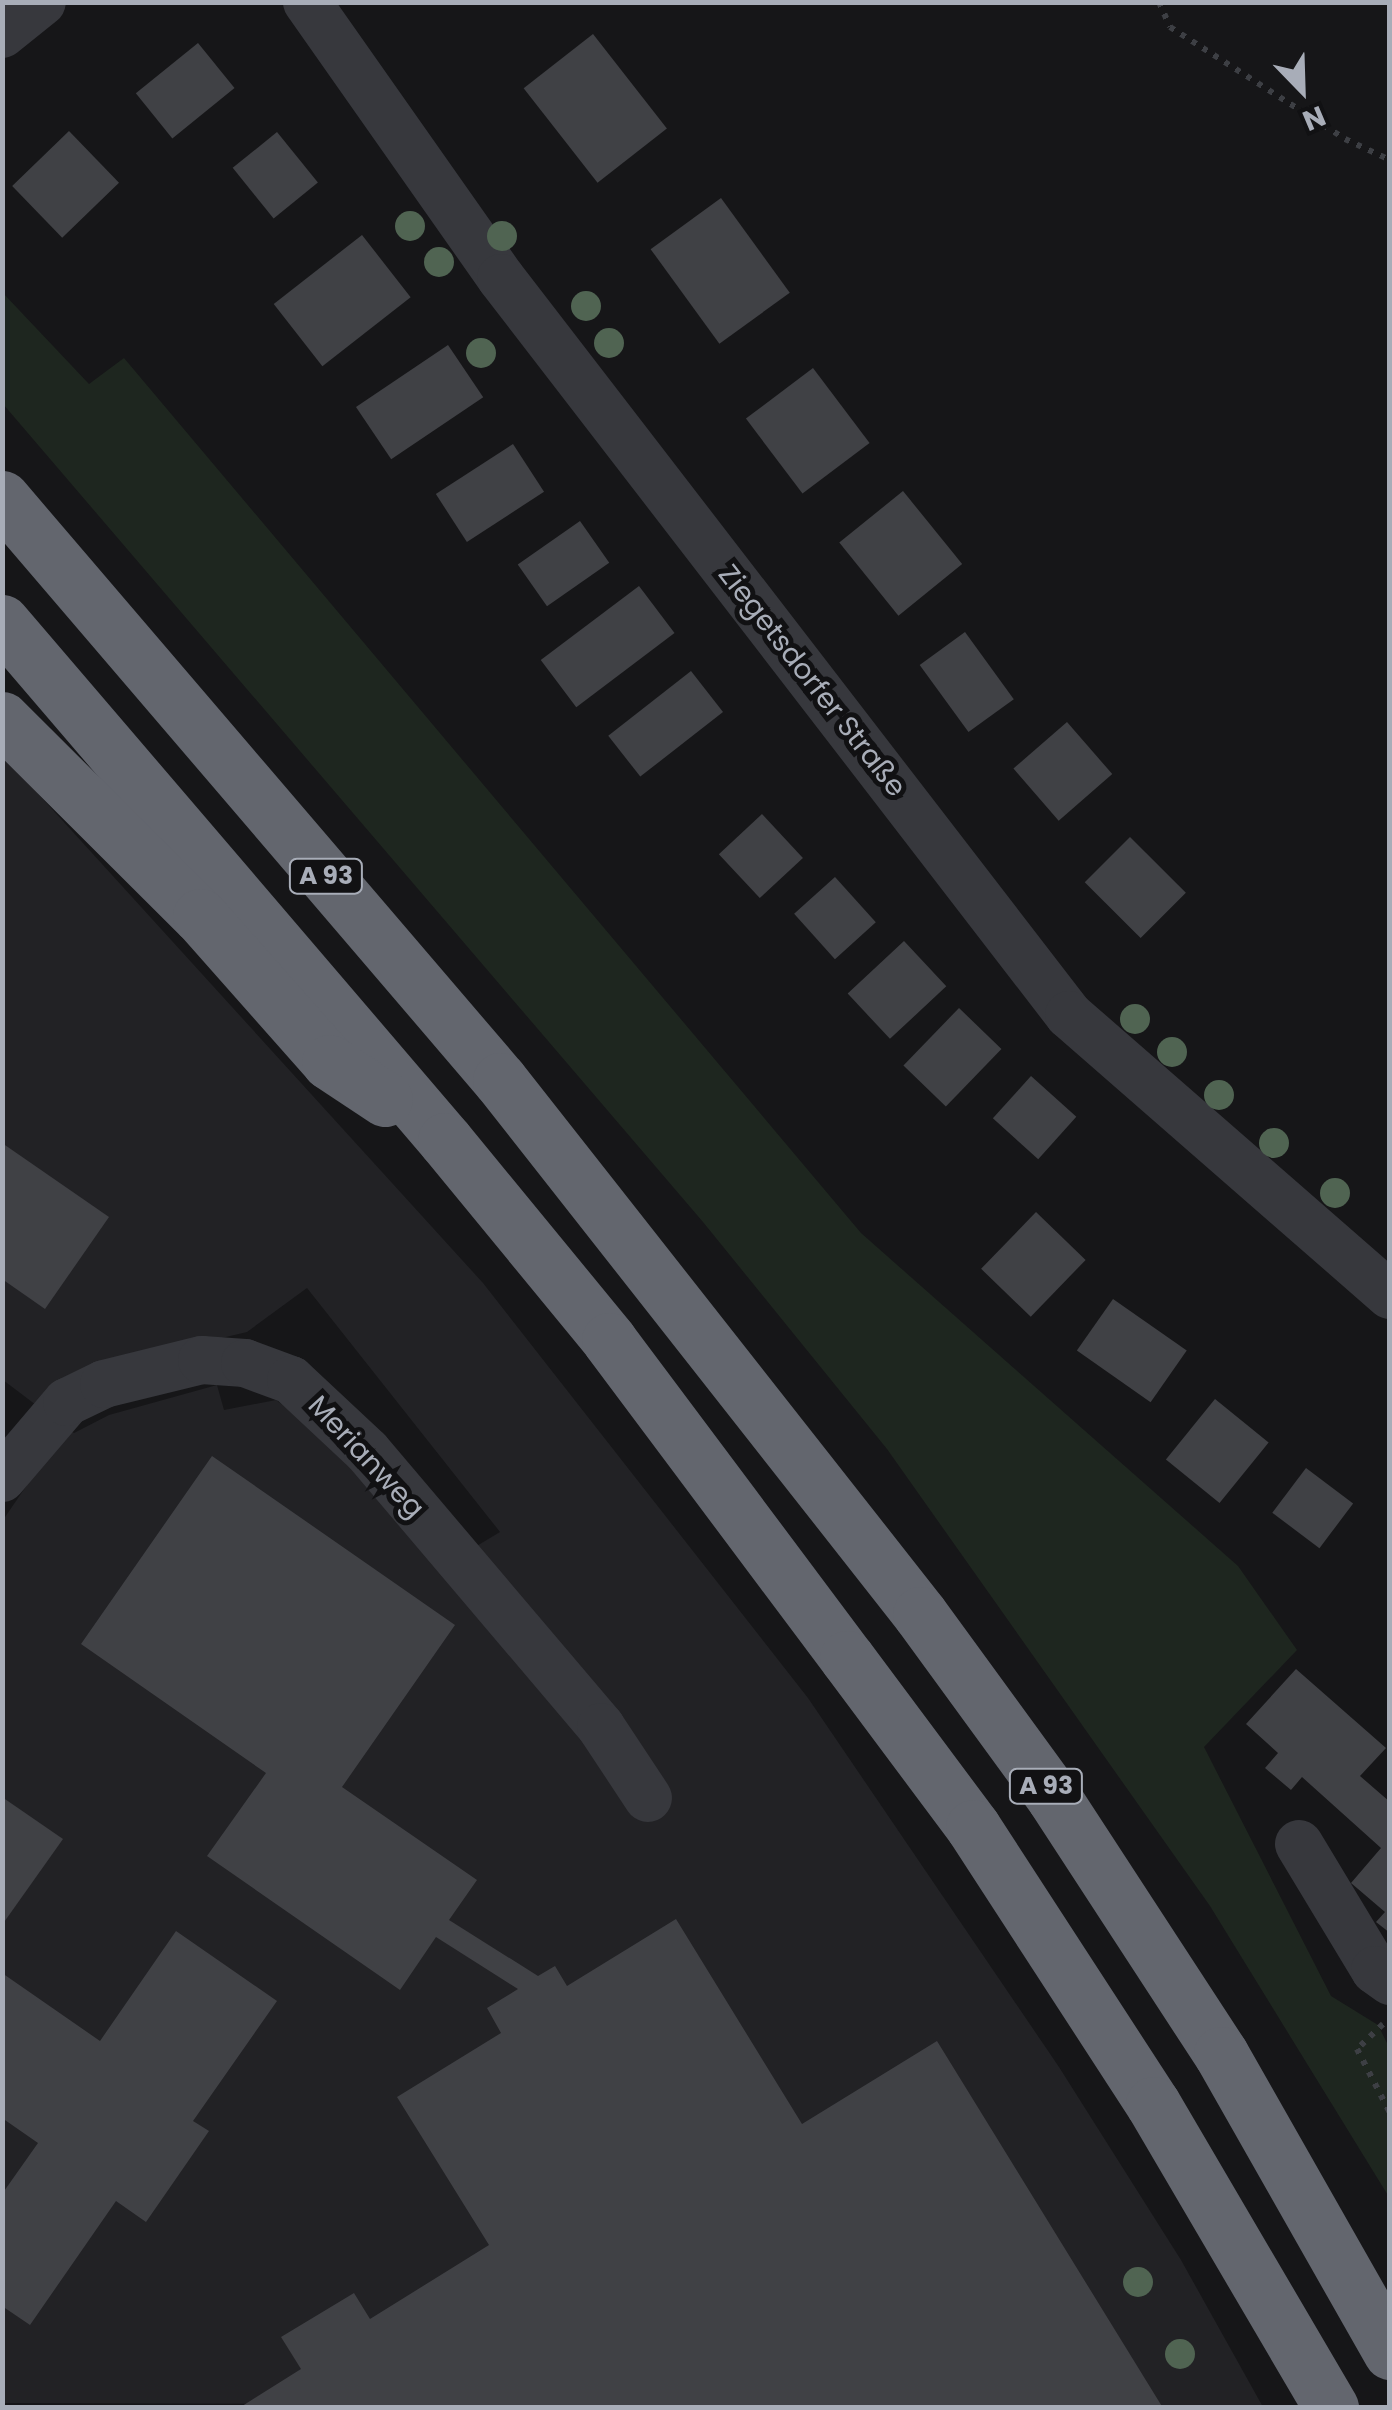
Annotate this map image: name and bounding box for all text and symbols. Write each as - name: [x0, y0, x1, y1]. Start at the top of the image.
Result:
- north arrow: [1252, 40, 1352, 140]
- text: N: [1297, 96, 1331, 140]
- street label: Ziegetsdorfer Straße: [711, 558, 913, 804]
- road number: A 93: [288, 856, 364, 896]
- street label: Merianweg: [301, 1389, 431, 1525]
- road number: A 93: [1008, 1766, 1084, 1806]

